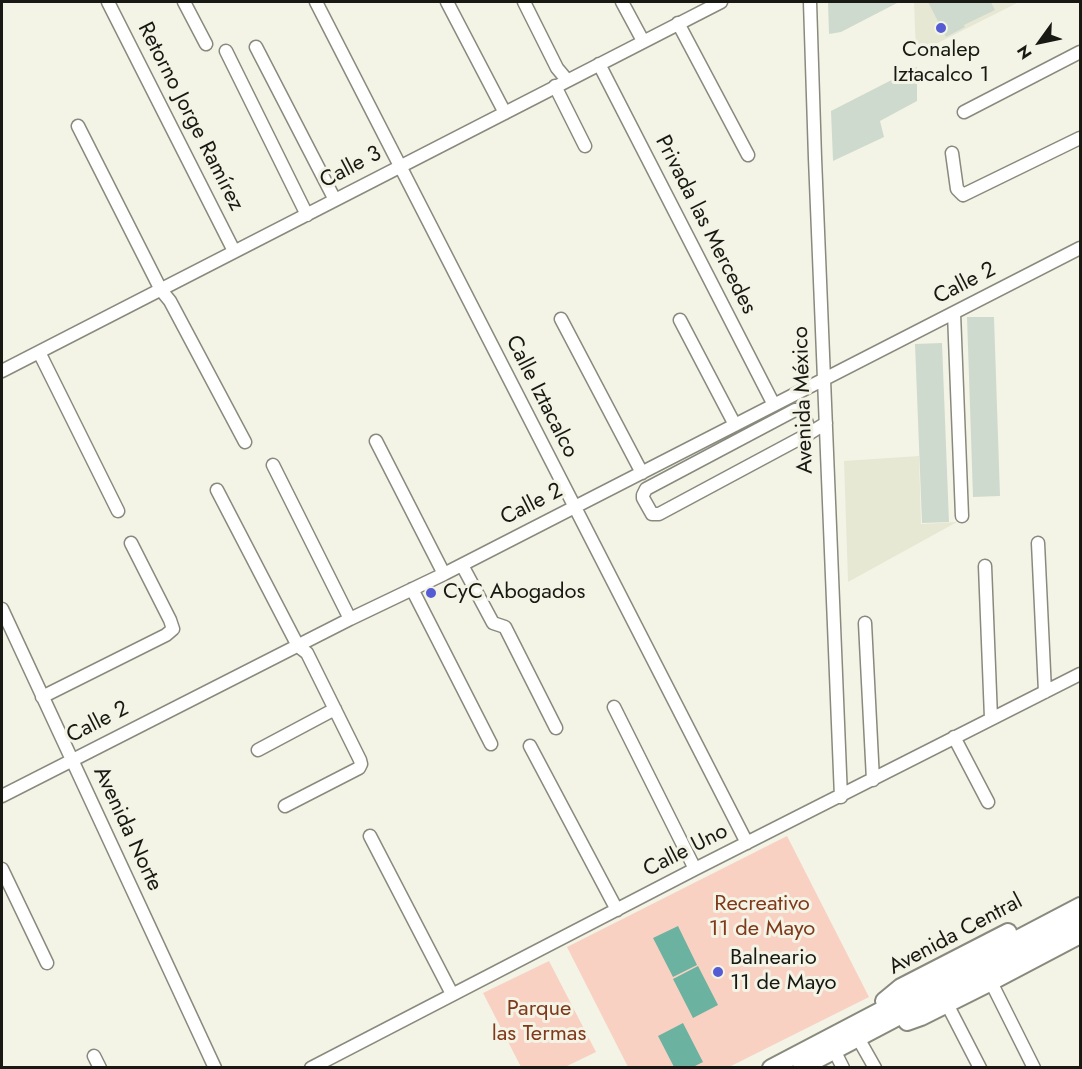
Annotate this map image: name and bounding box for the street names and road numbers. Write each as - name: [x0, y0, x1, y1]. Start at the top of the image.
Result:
- street label: Retorno Jorge Ramírez: [131, 18, 249, 216]
- street label: Privada las Mercedes: [649, 131, 761, 319]
- street label: Calle 3: [316, 141, 386, 195]
- street label: Calle 2: [930, 257, 1000, 311]
- street label: Avenida México: [788, 326, 820, 474]
- street label: Calle Iztacalco: [499, 331, 583, 463]
- street label: Calle 2: [497, 478, 567, 532]
- street label: Calle 2: [63, 696, 133, 750]
- street label: Avenida Norte: [87, 763, 167, 895]
- street label: Calle Uno: [639, 819, 733, 883]
- street label: Avenida Central: [885, 889, 1027, 981]

